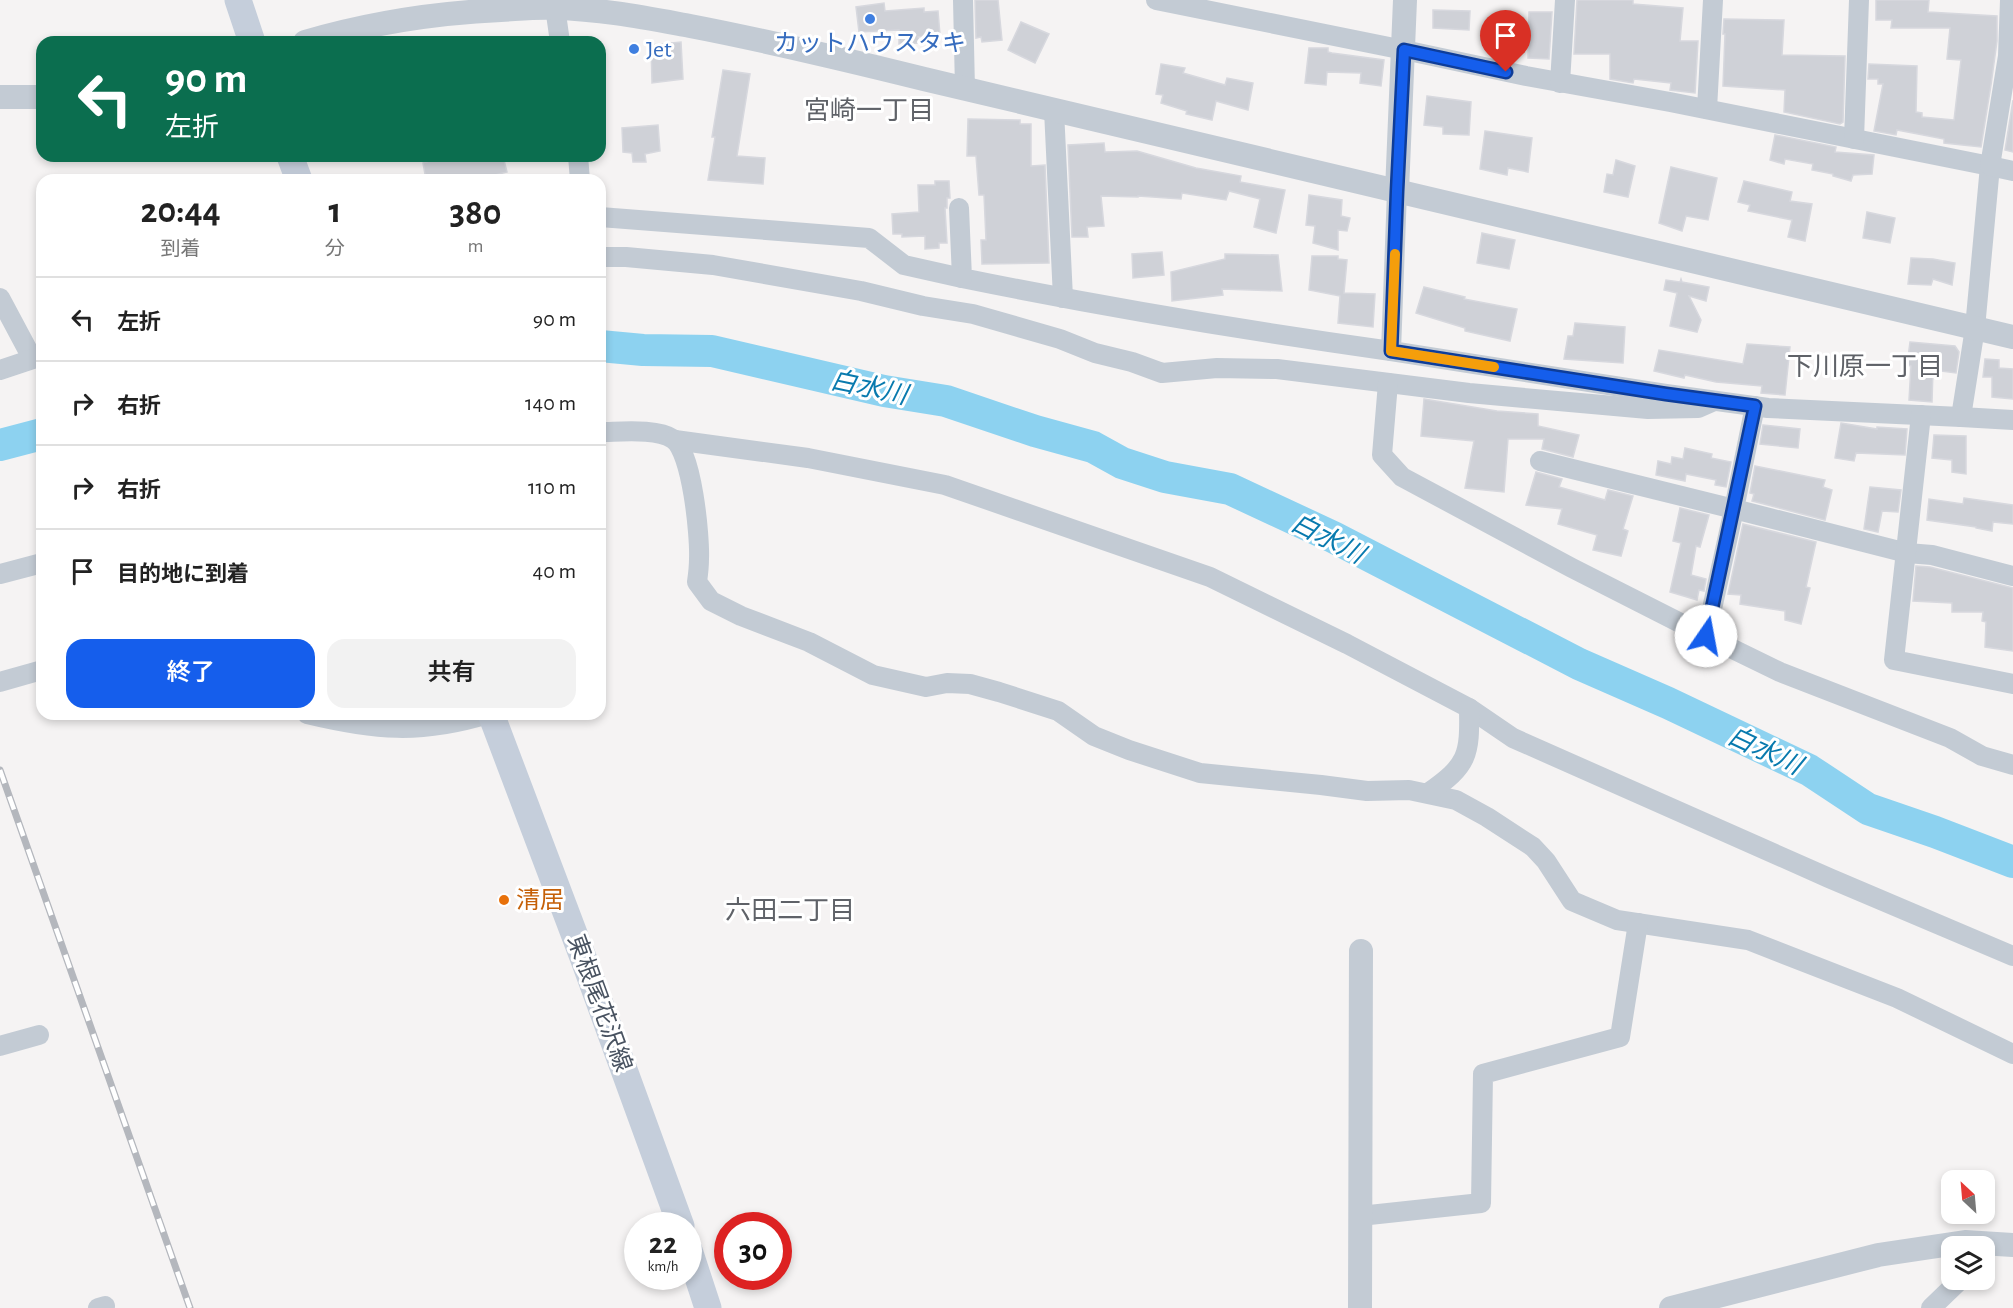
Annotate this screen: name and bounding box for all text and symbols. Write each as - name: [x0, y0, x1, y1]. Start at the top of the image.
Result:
- pin: [1480, 10, 1531, 72]
- marker: カットハウスタキ: [863, 12, 877, 26]
- icon: arrive: [1489, 19, 1522, 52]
- place label: カットハウスタキ: [774, 31, 966, 56]
- place label: Jet: [646, 38, 672, 62]
- marker: Jet: [627, 42, 641, 56]
- text: 90 m: [165, 58, 247, 100]
- icon: left: [66, 60, 144, 138]
- district label: 宮崎一丁目: [804, 97, 934, 124]
- text: 左折: [165, 114, 219, 141]
- text: 20:44: [140, 193, 221, 229]
- text: 1: [329, 193, 342, 229]
- text: 380: [450, 195, 502, 231]
- text: m: [468, 236, 484, 256]
- text: 到着: [161, 239, 201, 259]
- text: 分: [325, 239, 345, 259]
- icon: left: [66, 303, 99, 336]
- text: 90 m: [533, 308, 576, 330]
- text: 左折: [117, 311, 161, 333]
- district label: 下川原一丁目: [1787, 354, 1943, 380]
- water label: 白水川: [828, 366, 913, 409]
- icon: right: [66, 387, 99, 420]
- text: 140 m: [525, 392, 576, 414]
- text: 右折: [117, 395, 161, 417]
- icon: right: [66, 471, 99, 504]
- text: 110 m: [528, 476, 576, 498]
- text: 右折: [117, 479, 161, 501]
- water label: 白水川: [1287, 509, 1371, 570]
- icon: arrive: [66, 555, 99, 588]
- text: 40 m: [533, 560, 576, 582]
- text: 目的地に到着: [117, 563, 249, 585]
- position arrow: [1674, 604, 1738, 668]
- button: 終了: [66, 639, 315, 708]
- button: 共有: [327, 639, 576, 708]
- water label: 白水川: [1724, 722, 1809, 780]
- place label: 清居: [516, 888, 564, 913]
- marker: 清居: [497, 893, 511, 907]
- district label: 六田二丁目: [725, 897, 855, 924]
- street label: 東根尾花沢線: [563, 931, 637, 1075]
- north arrow: [1941, 1170, 1995, 1224]
- map controls: [1941, 1170, 1995, 1290]
- speed limit sign: 30: [714, 1212, 792, 1290]
- text: 22: [649, 1229, 677, 1259]
- button: layers: [1941, 1236, 1995, 1290]
- text: km/h: [648, 1259, 678, 1274]

